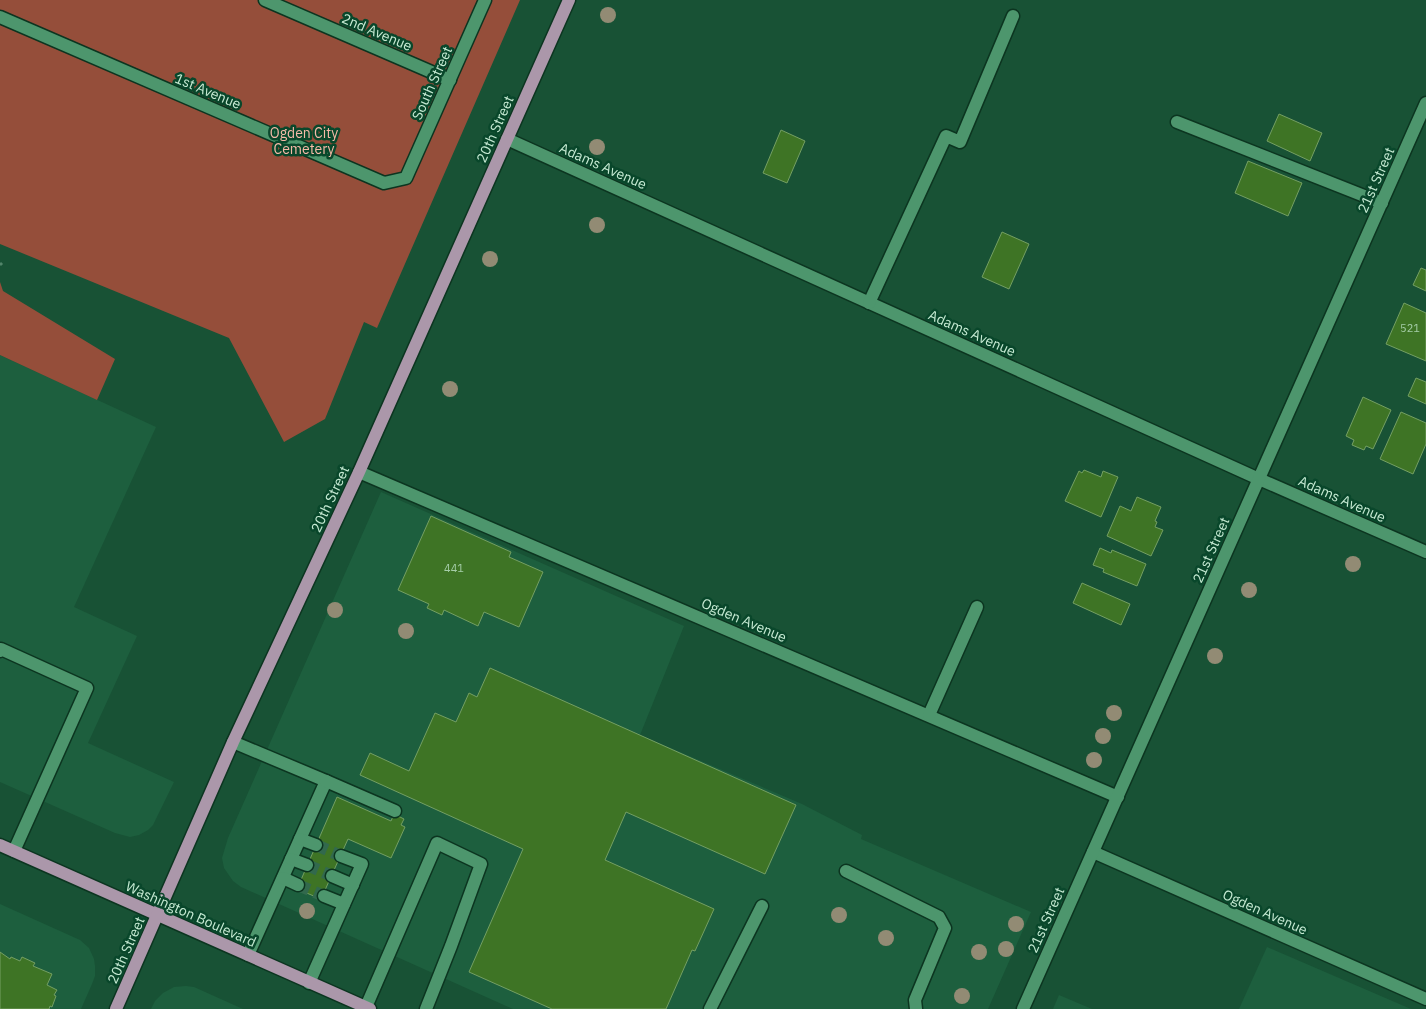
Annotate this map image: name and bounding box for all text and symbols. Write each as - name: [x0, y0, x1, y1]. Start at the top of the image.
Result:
- street label: 2nd Avenue: [339, 9, 415, 55]
- street label: South Street: [408, 43, 456, 123]
- street label: 1st Avenue: [172, 69, 244, 113]
- street label: 20th Street: [472, 93, 518, 165]
- park label: Ogden City Cemetery: [270, 124, 338, 158]
- street label: Adams Avenue: [557, 139, 650, 193]
- street label: 21st Street: [1354, 144, 1399, 216]
- street label: Adams Avenue: [926, 306, 1019, 360]
- house number: 521: [1400, 321, 1420, 335]
- street label: 20th Street: [307, 463, 353, 535]
- street label: Adams Avenue: [1296, 472, 1389, 526]
- street label: 21st Street: [1189, 514, 1234, 586]
- house number: 441: [444, 561, 464, 575]
- street label: Ogden Avenue: [699, 594, 790, 646]
- street label: Washington Boulevard: [123, 877, 259, 951]
- street label: 21st Street: [1024, 884, 1069, 956]
- street label: Ogden Avenue: [1220, 885, 1311, 939]
- street label: 20th Street: [103, 914, 149, 986]

